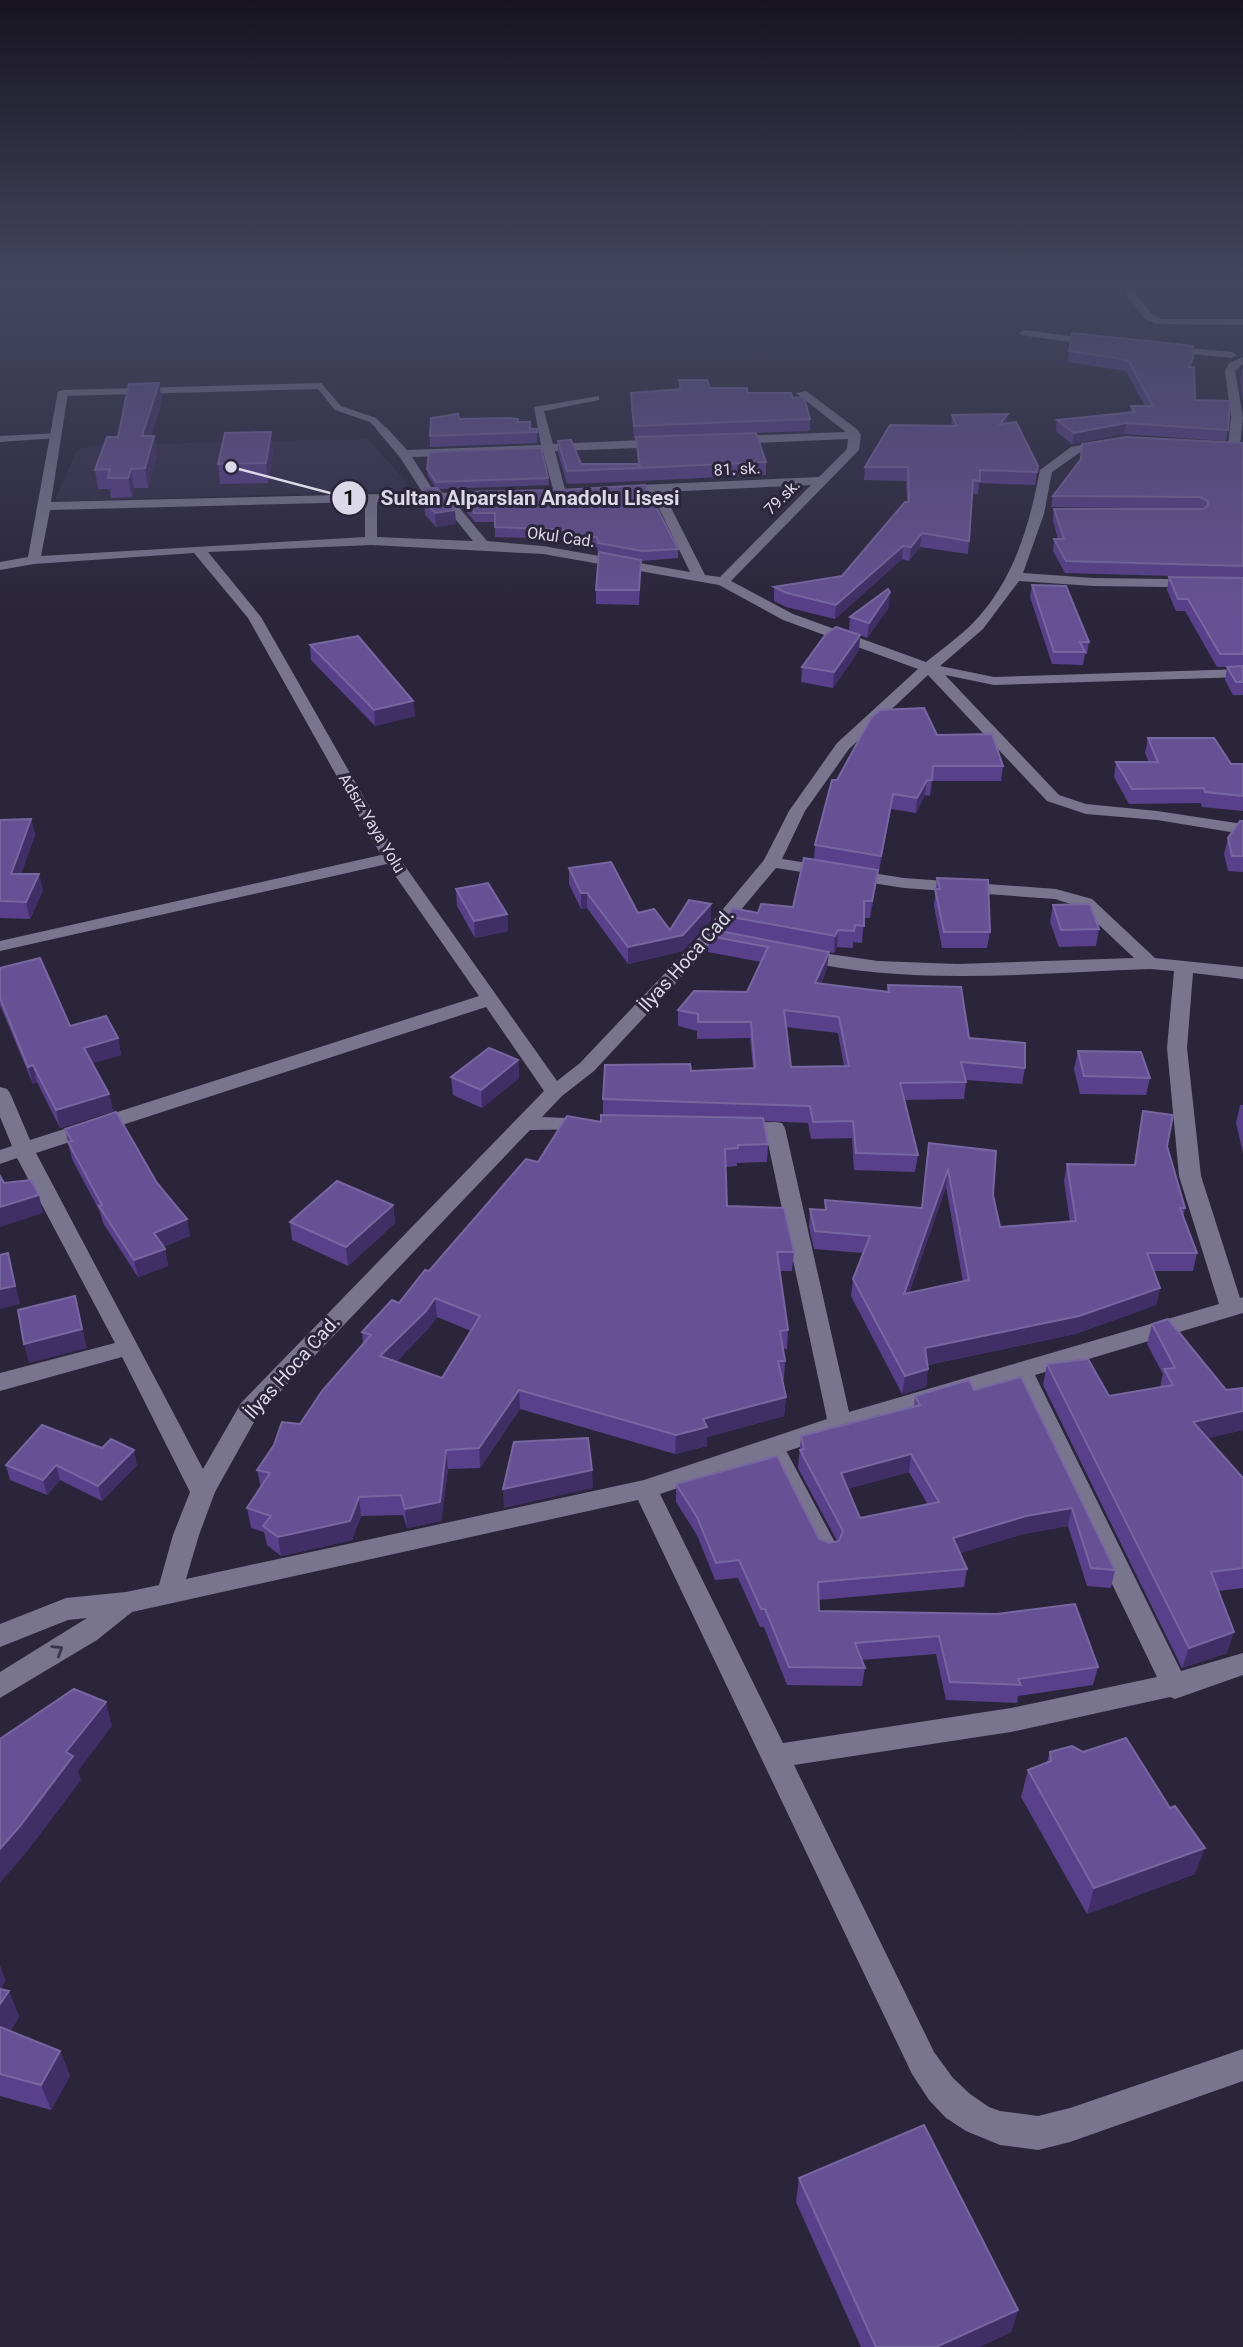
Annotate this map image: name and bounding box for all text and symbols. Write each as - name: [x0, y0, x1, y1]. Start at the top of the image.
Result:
- street label: 81. sk.: [713, 458, 761, 480]
- street label: 79.sk.: [760, 475, 804, 519]
- callout: Sultan Alparslan Anadolu Lisesi: [331, 477, 693, 519]
- text: 1: [343, 486, 355, 510]
- text: Sultan Alparslan Anadolu Lisesi: [381, 486, 679, 510]
- street label: Okul Cad.: [526, 523, 596, 551]
- street label: Adsız Yaya Yolu: [335, 770, 409, 876]
- street label: İlyas Hoca Cad.: [634, 904, 738, 1016]
- street label: İlyas Hoca Cad.: [240, 1311, 344, 1423]
- one-way arrow: [50, 1646, 63, 1659]

